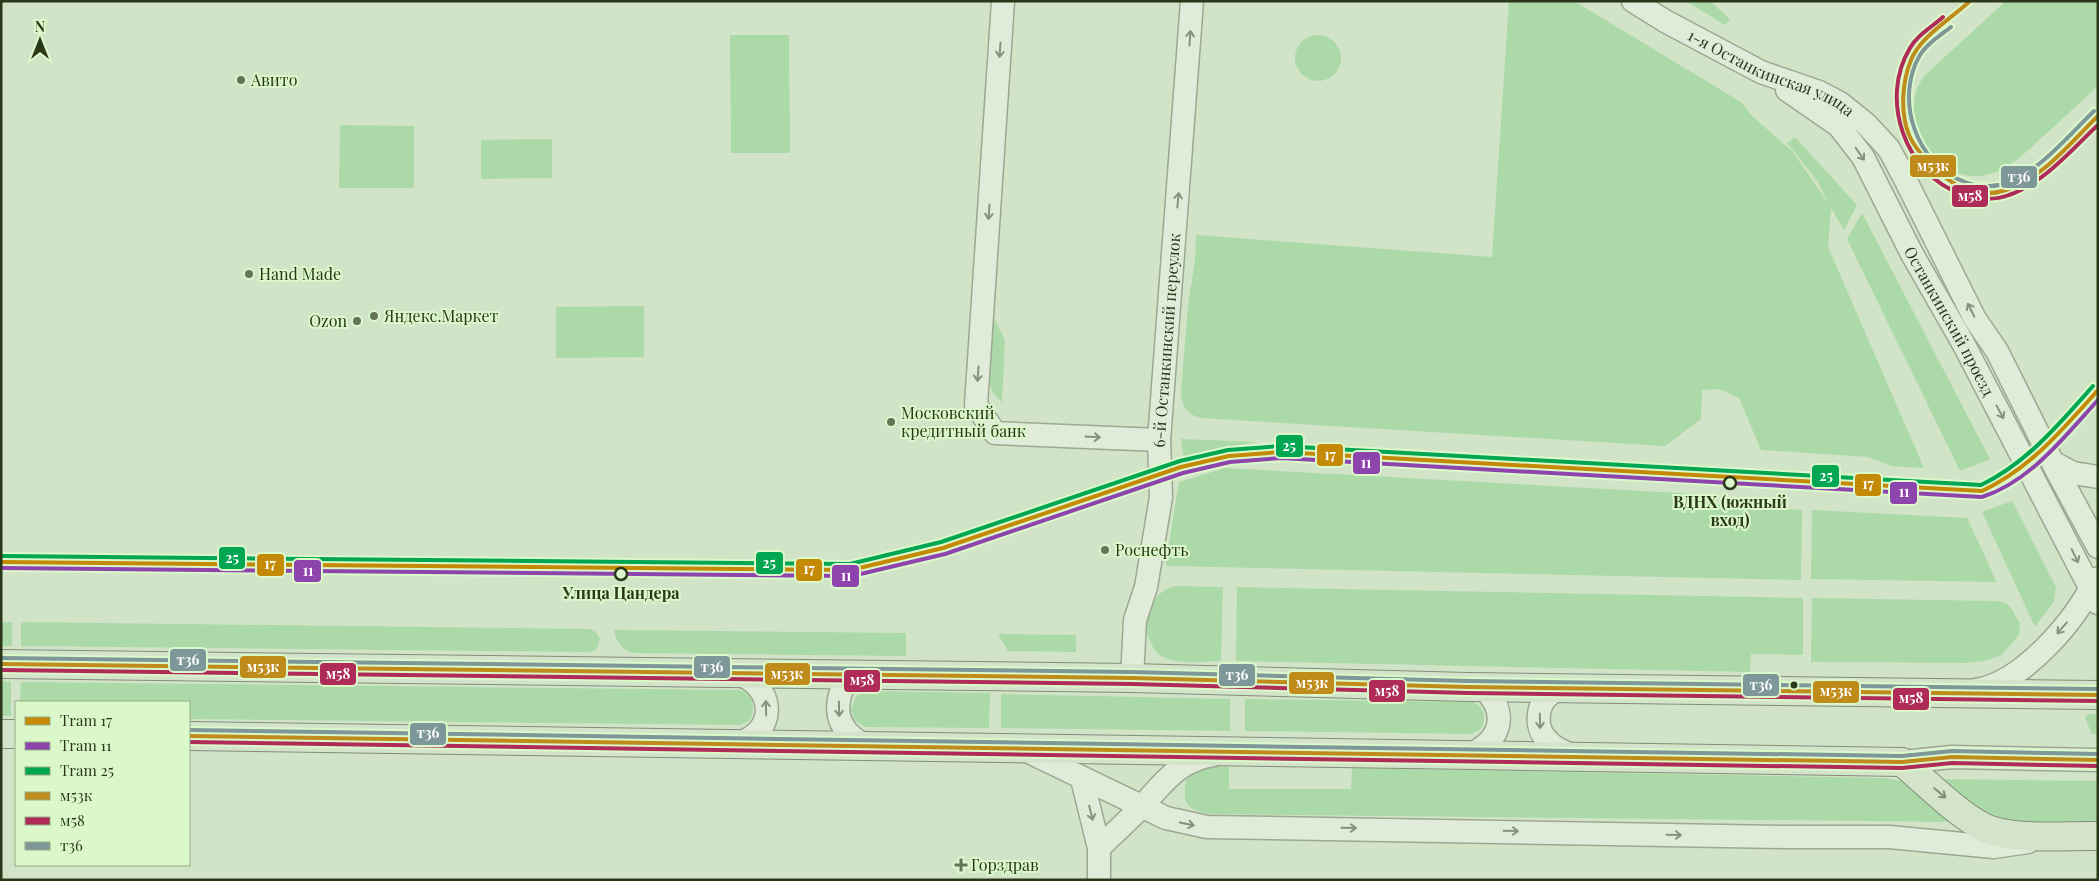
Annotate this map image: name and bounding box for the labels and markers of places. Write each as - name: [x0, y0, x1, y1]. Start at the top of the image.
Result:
- place label: Авито: [250, 69, 298, 90]
- marker: Авито: [235, 74, 247, 86]
- place label: Hand Made: [259, 263, 341, 284]
- marker: Hand Made: [243, 268, 255, 280]
- place label: Яндекс.Маркет: [383, 305, 499, 326]
- place label: Ozon: [309, 310, 347, 331]
- marker: Яндекс.Маркет: [368, 310, 380, 322]
- marker: Ozon: [351, 315, 363, 327]
- place label: Московский кредитный банк: [901, 402, 1026, 441]
- marker: Московский кредитный банк: [885, 416, 897, 428]
- marker: ВДНХ (южный вход): [1723, 476, 1737, 490]
- place label: ВДНХ (южный вход): [1673, 491, 1788, 530]
- place label: Роснефть: [1115, 539, 1189, 560]
- marker: Роснефть: [1099, 544, 1111, 556]
- marker: Улица Цандера: [614, 567, 628, 581]
- place label: Улица Цандера: [561, 582, 680, 603]
- unlabelled marker: [1789, 680, 1799, 690]
- place label: Горздрав: [971, 854, 1039, 875]
- marker: Горздрав: [955, 859, 967, 871]

